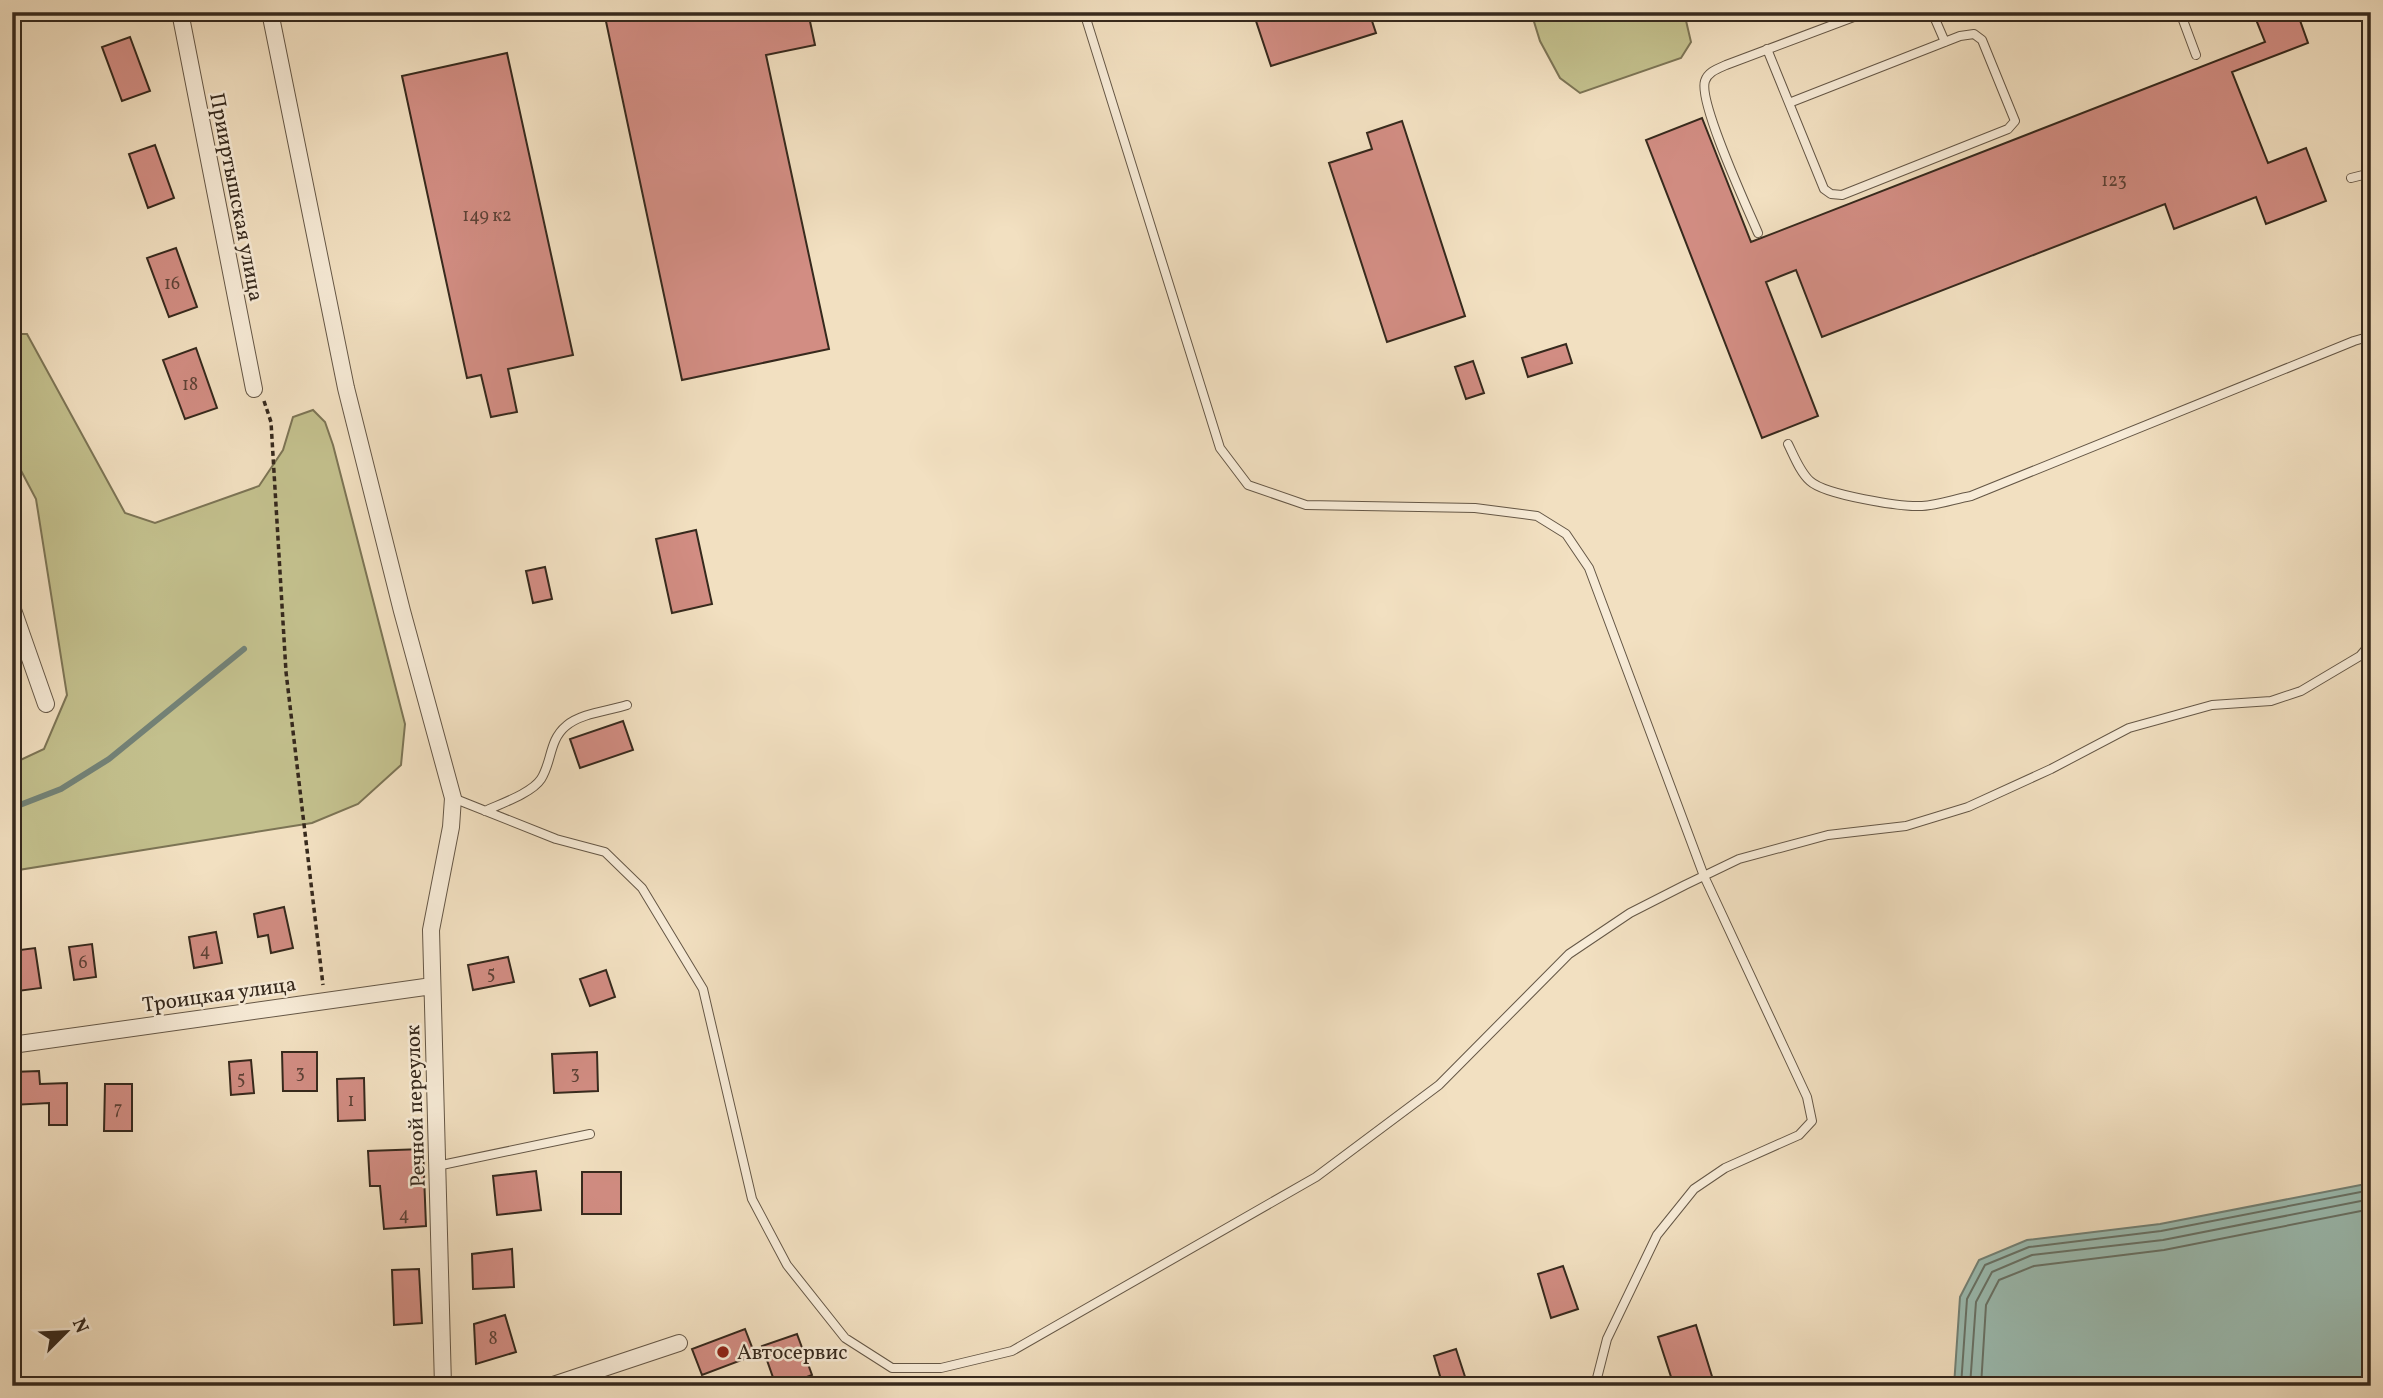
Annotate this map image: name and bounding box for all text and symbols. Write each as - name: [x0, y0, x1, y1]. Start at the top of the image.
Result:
- street label: Прииртышская улица: [201, 90, 270, 304]
- house number: 123: [2101, 169, 2127, 194]
- house number: 149 к2: [462, 204, 512, 229]
- house number: 16: [164, 272, 180, 297]
- house number: 18: [182, 373, 198, 398]
- house number: 4: [200, 939, 210, 964]
- house number: 6: [78, 951, 88, 976]
- house number: 5: [487, 962, 495, 987]
- street label: Троицкая улица: [140, 970, 298, 1021]
- street label: Речной переулок: [399, 1024, 434, 1188]
- house number: 3: [295, 1061, 305, 1086]
- house number: 3: [570, 1062, 580, 1087]
- house number: 5: [237, 1067, 245, 1092]
- house number: 1: [348, 1089, 354, 1114]
- house number: 7: [114, 1097, 122, 1122]
- house number: 4: [399, 1203, 409, 1228]
- north arrow: [32, 1296, 102, 1366]
- text: N: [65, 1314, 94, 1338]
- house number: 8: [488, 1327, 498, 1352]
- place label: Автосервис: [737, 1339, 848, 1368]
- marker: Автосервис: [715, 1344, 731, 1360]

